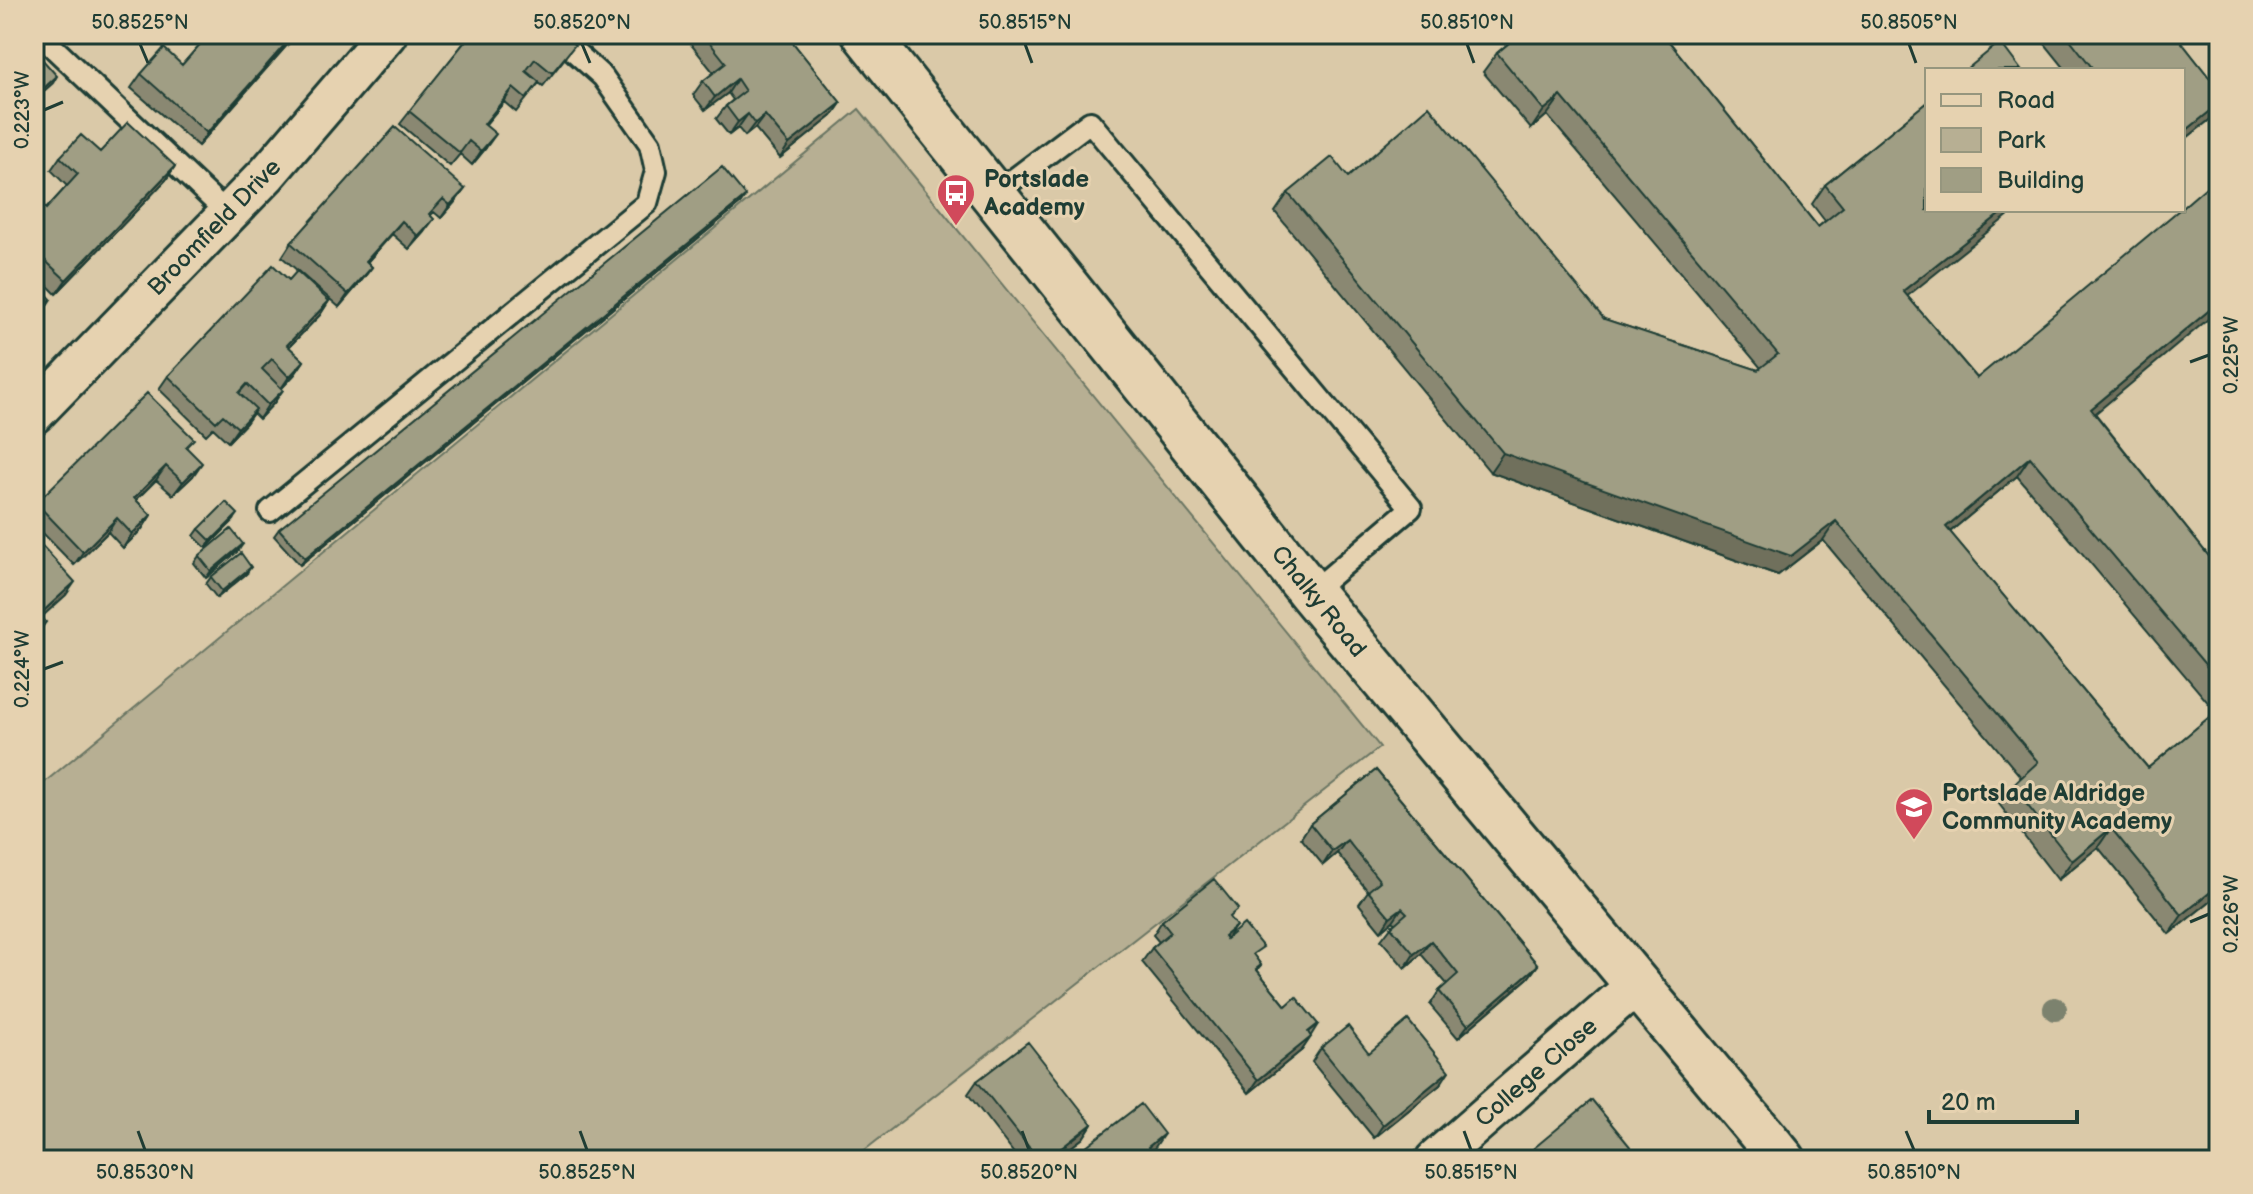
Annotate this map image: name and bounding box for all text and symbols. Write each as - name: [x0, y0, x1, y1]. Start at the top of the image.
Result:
- text: 50.8525°N: [91, 11, 189, 35]
- text: 50.8520°N: [533, 11, 631, 35]
- text: 50.8515°N: [978, 11, 1072, 35]
- text: 50.8510°N: [1420, 11, 1514, 35]
- text: 50.8505°N: [1860, 11, 1958, 35]
- legend: [1925, 68, 2185, 212]
- text: 0.223°W: [11, 71, 35, 149]
- text: Road: [1997, 86, 2055, 115]
- text: Park: [1997, 126, 2045, 155]
- street label: Broomfield Drive: [142, 153, 287, 302]
- place label: Portslade Academy: [983, 165, 1089, 222]
- text: Building: [1997, 166, 2084, 195]
- bus stop icon: Portslade Academy: [935, 172, 977, 227]
- text: 0.225°W: [2220, 316, 2244, 394]
- street label: Chalky Road: [1265, 540, 1372, 663]
- text: 0.224°W: [11, 630, 35, 708]
- place label: Portslade Aldridge Community Academy: [1942, 779, 2172, 836]
- school or university icon: Portslade Aldridge Community Academy: [1893, 786, 1935, 841]
- text: 0.226°W: [2220, 875, 2244, 953]
- street label: College Close: [1469, 1012, 1603, 1133]
- scale bar: [1929, 1074, 2077, 1124]
- text: 20 m: [1941, 1088, 1996, 1117]
- text: 50.8530°N: [96, 1161, 194, 1185]
- text: 50.8525°N: [538, 1161, 636, 1185]
- text: 50.8520°N: [980, 1161, 1078, 1185]
- text: 50.8515°N: [1424, 1161, 1518, 1185]
- text: 50.8510°N: [1867, 1161, 1961, 1185]

